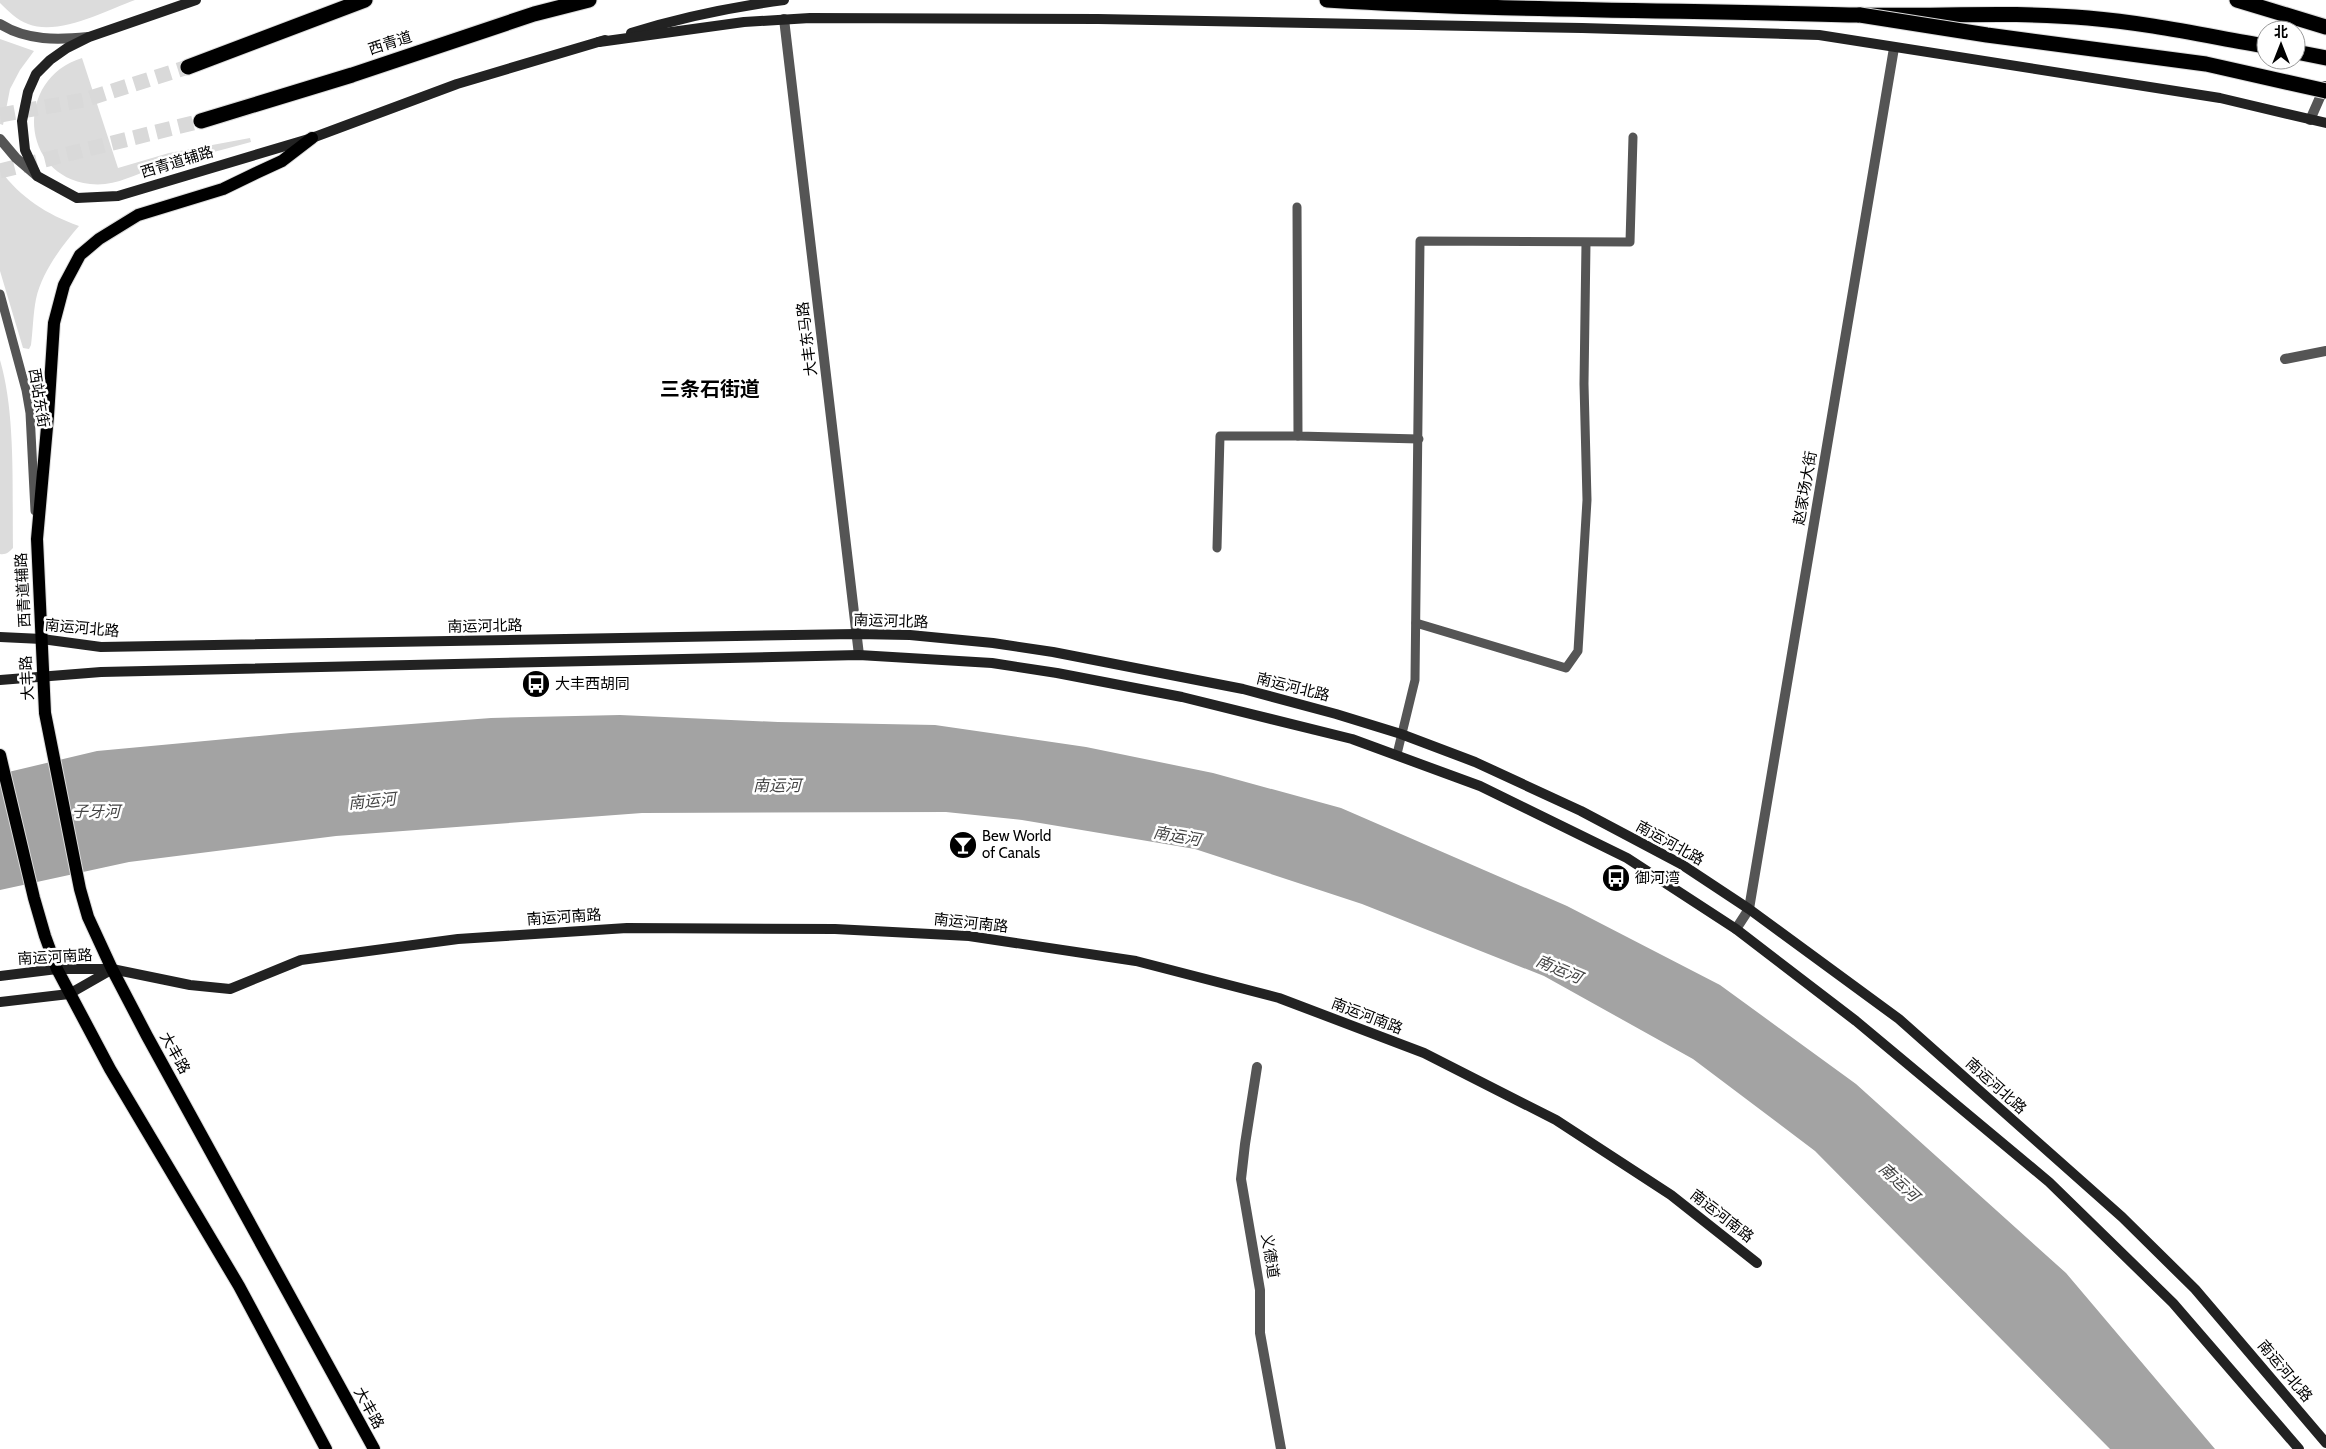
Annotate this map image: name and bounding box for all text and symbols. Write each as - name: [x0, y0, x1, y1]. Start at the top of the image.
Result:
- north arrow: [2256, 20, 2306, 70]
- text: 北: [2274, 23, 2288, 41]
- street label: 西青道: [366, 27, 414, 59]
- street label: 西青道辅路: [138, 142, 216, 182]
- street label: 大丰东马路: [793, 301, 821, 377]
- street label: 西站东街: [25, 367, 53, 429]
- district label: 三条石街道: [660, 377, 760, 401]
- street label: 赵家场大街: [1790, 449, 1820, 527]
- street label: 西青道辅路: [12, 552, 34, 628]
- street label: 南运河北路: [853, 611, 929, 631]
- street label: 南运河北路: [44, 616, 120, 640]
- street label: 南运河北路: [447, 616, 523, 636]
- street label: 大丰路: [17, 655, 37, 701]
- bus stop icon: 大丰西胡同: [521, 669, 551, 699]
- street label: 南运河北路: [1254, 669, 1332, 705]
- place label: 大丰西胡同: [555, 675, 630, 693]
- water label: 南运河: [753, 776, 804, 795]
- water label: 南运河: [347, 789, 400, 813]
- water label: 子牙河: [72, 802, 123, 821]
- street label: 南运河北路: [1633, 817, 1707, 869]
- water label: 南运河: [1152, 822, 1205, 850]
- place label: Bew World of Canals: [982, 827, 1051, 862]
- bar icon: Bew World of Canals: [948, 830, 978, 860]
- bus stop icon: 御河湾: [1601, 863, 1631, 893]
- place label: 御河湾: [1635, 869, 1680, 887]
- street label: 南运河南路: [526, 905, 602, 929]
- street label: 南运河南路: [933, 910, 1009, 936]
- street label: 南运河南路: [17, 946, 93, 968]
- water label: 南运河: [1533, 951, 1588, 988]
- street label: 南运河南路: [1329, 994, 1405, 1038]
- street label: 大丰路: [156, 1029, 194, 1077]
- street label: 南运河北路: [1962, 1054, 2030, 1118]
- water label: 南运河: [1875, 1159, 1925, 1207]
- street label: 南运河南路: [1687, 1186, 1757, 1246]
- street label: 义德道: [1258, 1232, 1282, 1280]
- street label: 南运河北路: [2254, 1336, 2316, 1406]
- street label: 大丰路: [350, 1384, 388, 1432]

